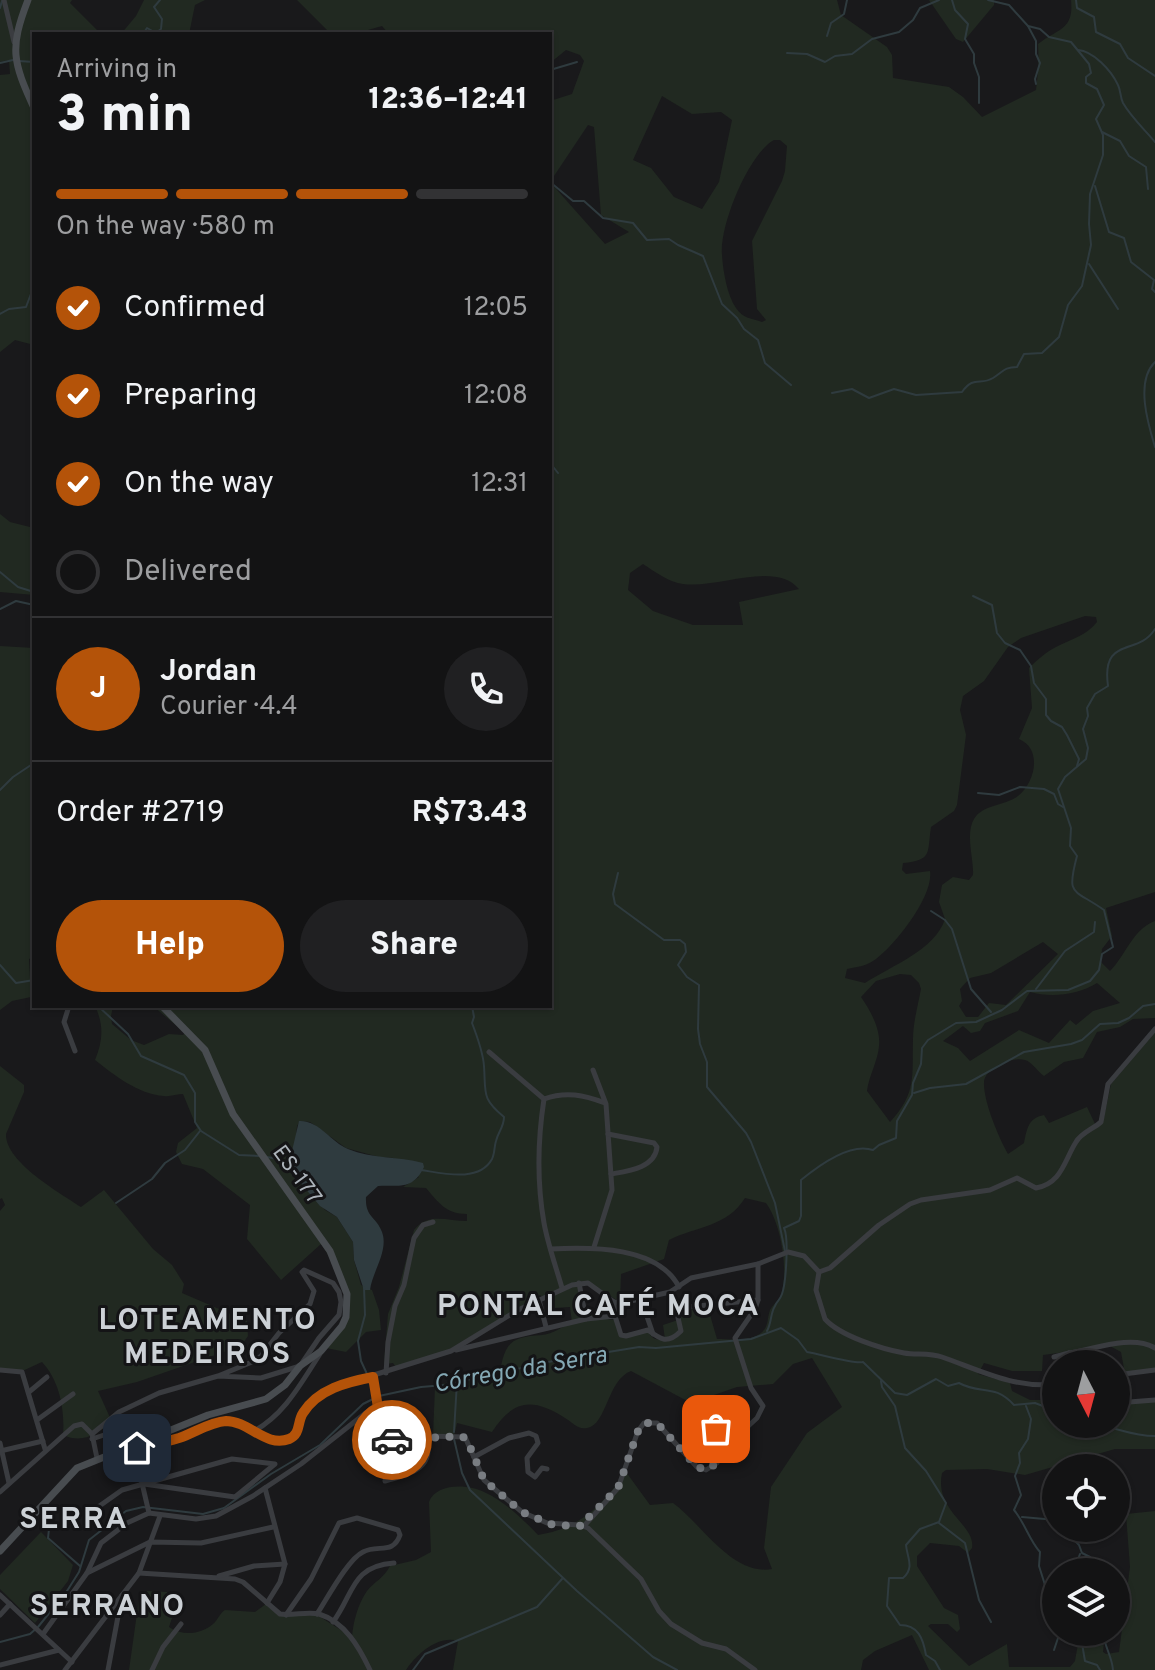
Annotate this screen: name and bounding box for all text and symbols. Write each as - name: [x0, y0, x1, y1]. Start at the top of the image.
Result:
- text: Arriving in: [56, 54, 177, 87]
- text: 12:36–12:41: [369, 82, 528, 119]
- text: 3 min: [56, 84, 193, 150]
- text: On the way · 580 m: [56, 211, 275, 244]
- icon: check: [56, 286, 100, 330]
- text: Confirmed: [124, 290, 266, 327]
- text: 12:05: [464, 292, 528, 325]
- icon: check: [56, 374, 100, 418]
- text: Preparing: [124, 378, 257, 415]
- text: 12:08: [464, 380, 528, 413]
- icon: check: [56, 462, 100, 506]
- text: On the way: [124, 466, 274, 503]
- text: 12:31: [471, 468, 528, 501]
- text: Delivered: [124, 554, 252, 591]
- button: phone: [444, 647, 528, 731]
- text: Jordan: [160, 654, 257, 691]
- text: J: [90, 671, 106, 708]
- text: Courier · 4.4: [160, 691, 298, 724]
- text: Order #2719: [56, 795, 225, 832]
- text: R$73.43: [412, 795, 528, 832]
- button: Help: [56, 900, 284, 992]
- button: Share: [300, 900, 528, 992]
- street label: ES-177: [265, 1141, 327, 1210]
- district label: PONTAL CAFÉ MOCA: [437, 1287, 761, 1326]
- district label: LOTEAMENTO MEDEIROS: [98, 1303, 318, 1374]
- water label: Córrego da Serra: [431, 1341, 610, 1401]
- north arrow: [1042, 1350, 1130, 1438]
- map controls: [1042, 1350, 1130, 1646]
- pin: [682, 1395, 750, 1463]
- courier: [352, 1400, 432, 1480]
- icon: bag: [694, 1407, 738, 1451]
- pin: [103, 1414, 171, 1482]
- icon: car: [370, 1418, 414, 1462]
- icon: home: [115, 1426, 159, 1470]
- button: locate: [1042, 1454, 1130, 1542]
- district label: SERRA: [19, 1502, 129, 1539]
- button: layers: [1042, 1558, 1130, 1646]
- district label: SERRANO: [30, 1589, 186, 1626]

